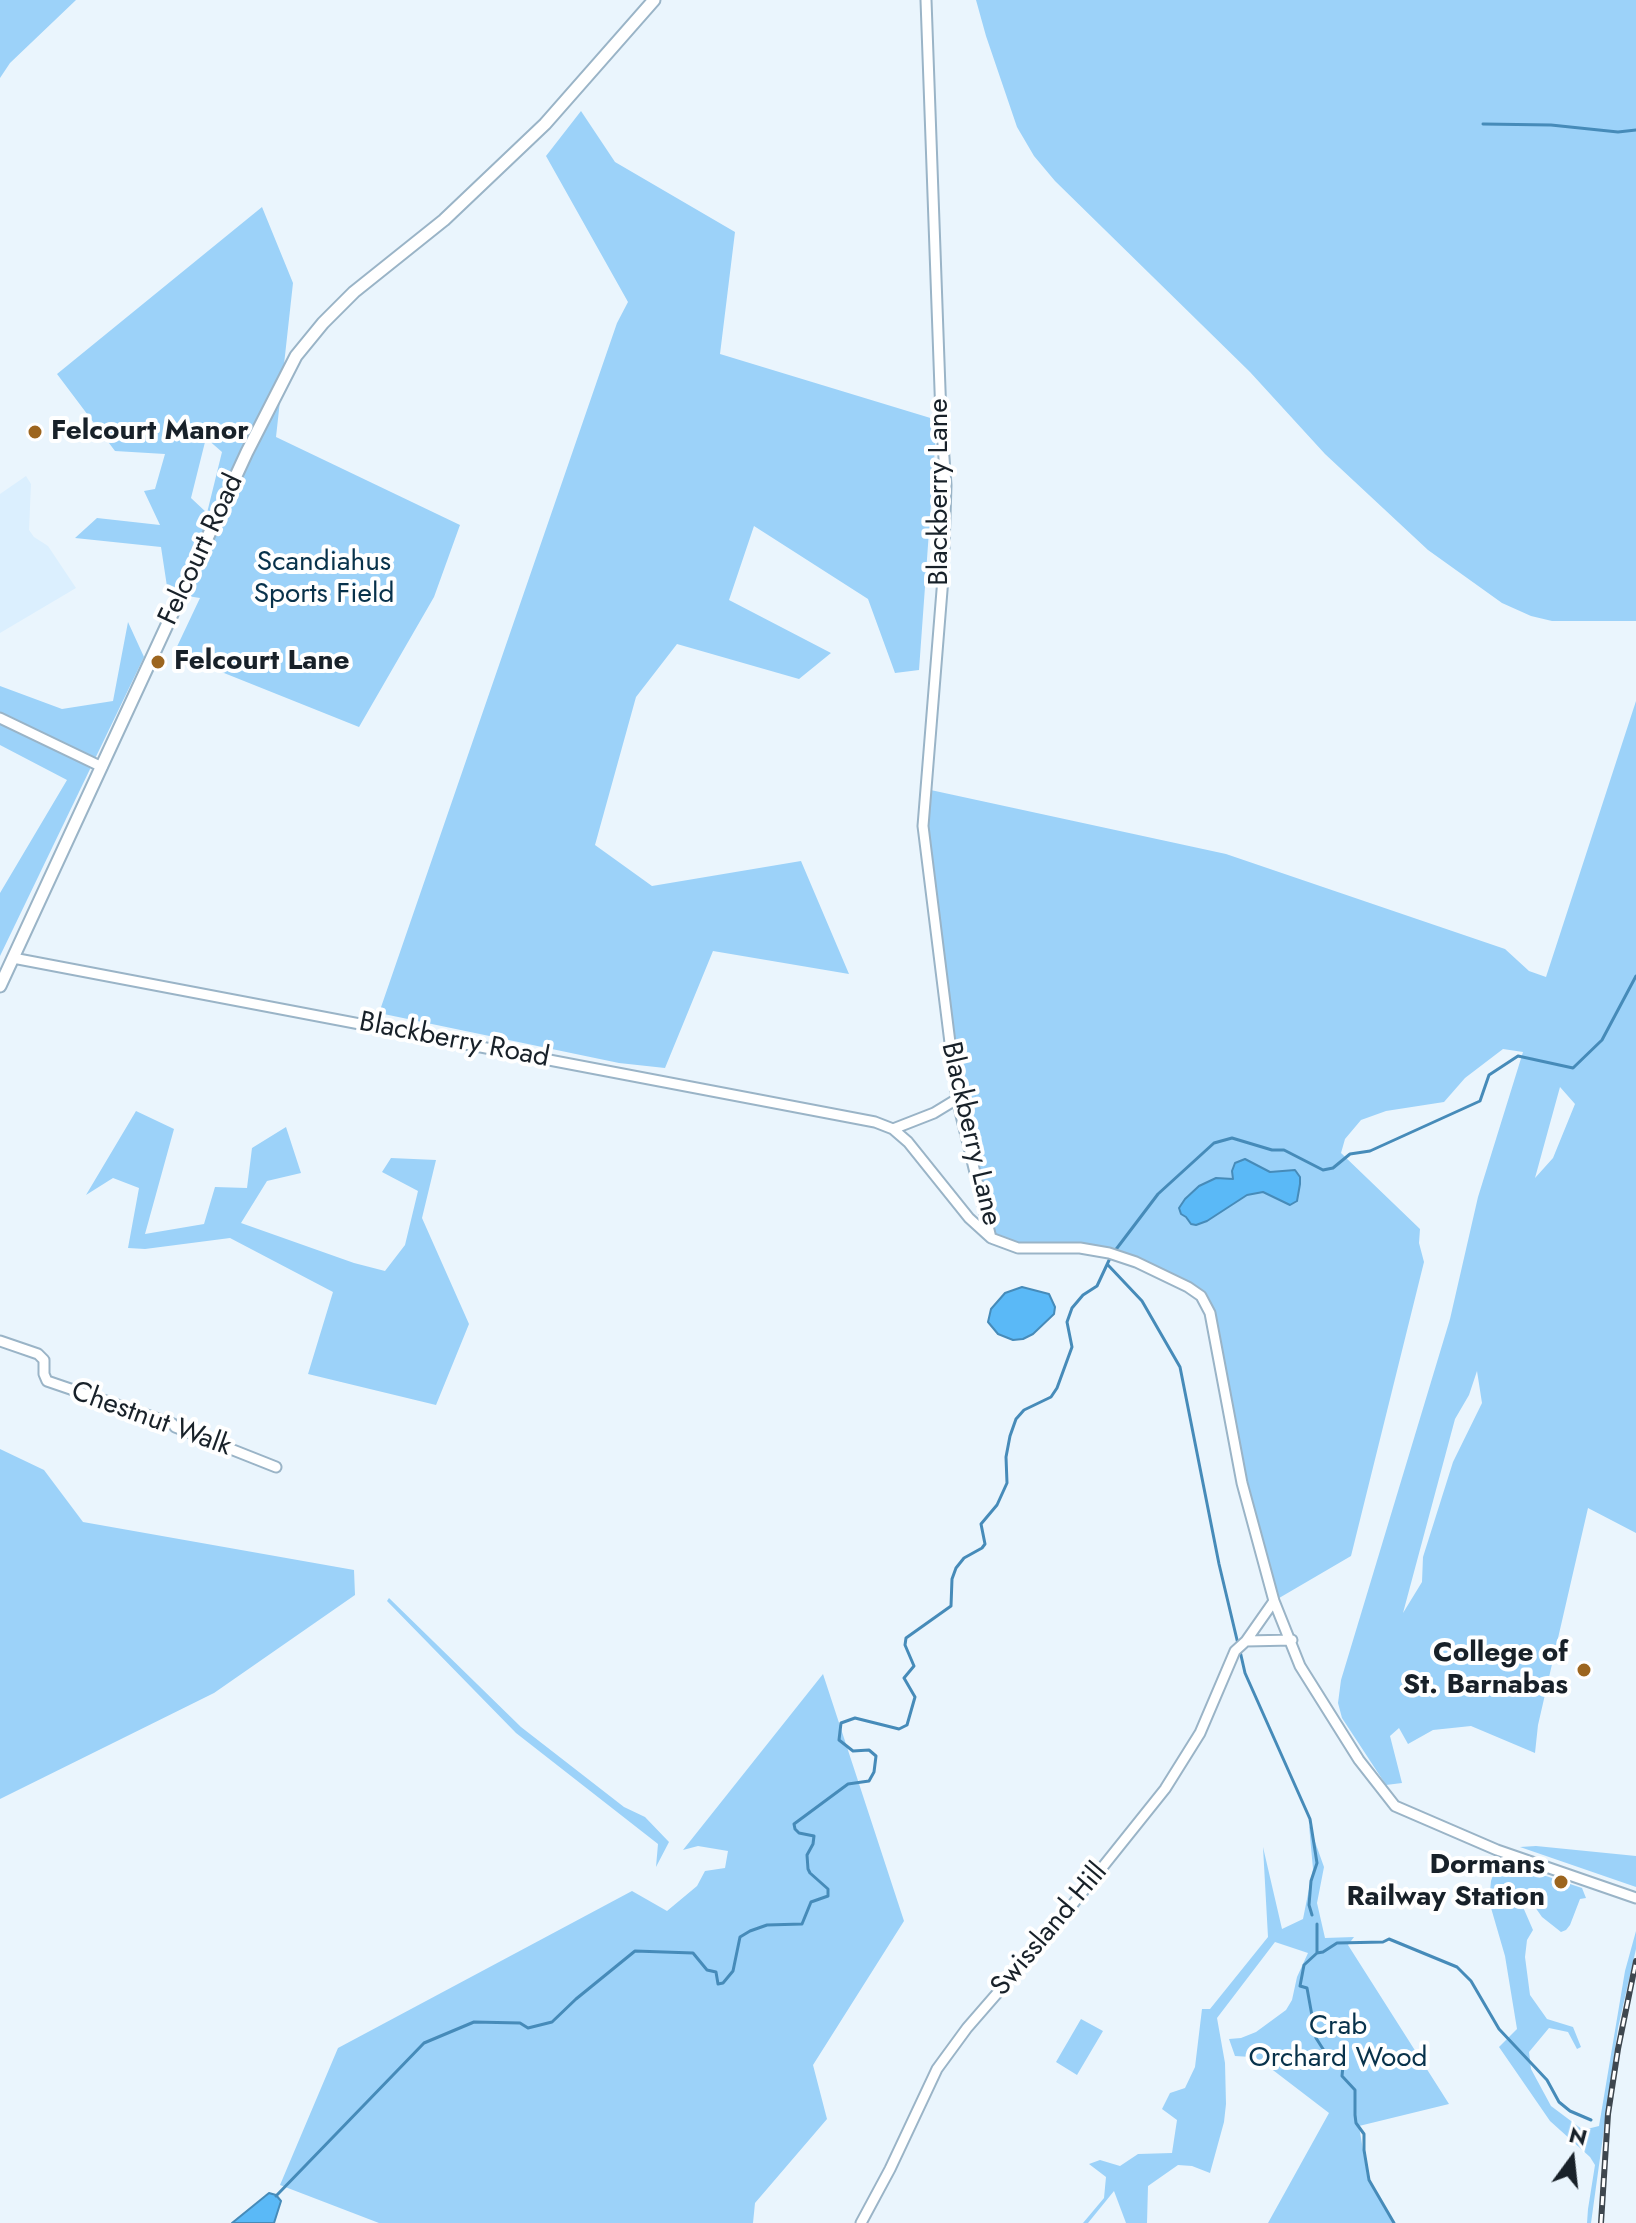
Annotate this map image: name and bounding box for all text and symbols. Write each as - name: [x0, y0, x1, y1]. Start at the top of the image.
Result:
- street label: Blackberry Lane: [923, 398, 957, 586]
- place label: Felcourt Manor: [51, 415, 249, 449]
- marker: Felcourt Manor: [26, 423, 44, 441]
- street label: Felcourt Road: [152, 469, 252, 631]
- park label: Scandiahus Sports Field: [254, 546, 394, 612]
- place label: Felcourt Lane: [174, 645, 350, 679]
- marker: Felcourt Lane: [149, 653, 167, 671]
- street label: Blackberry Road: [356, 1006, 552, 1076]
- street label: Blackberry Lane: [933, 1039, 1007, 1229]
- street label: Chestnut Walk: [66, 1375, 236, 1465]
- place label: College of St. Barnabas: [1403, 1637, 1568, 1703]
- marker: College of St. Barnabas: [1575, 1661, 1593, 1679]
- place label: Dormans Railway Station: [1347, 1849, 1545, 1915]
- street label: Swissland Hill: [985, 1857, 1115, 2003]
- marker: Dormans Railway Station: [1552, 1873, 1570, 1891]
- park label: Crab Orchard Wood: [1249, 2010, 1427, 2076]
- text: N: [1566, 2118, 1591, 2154]
- north arrow: [1532, 2119, 1612, 2199]

